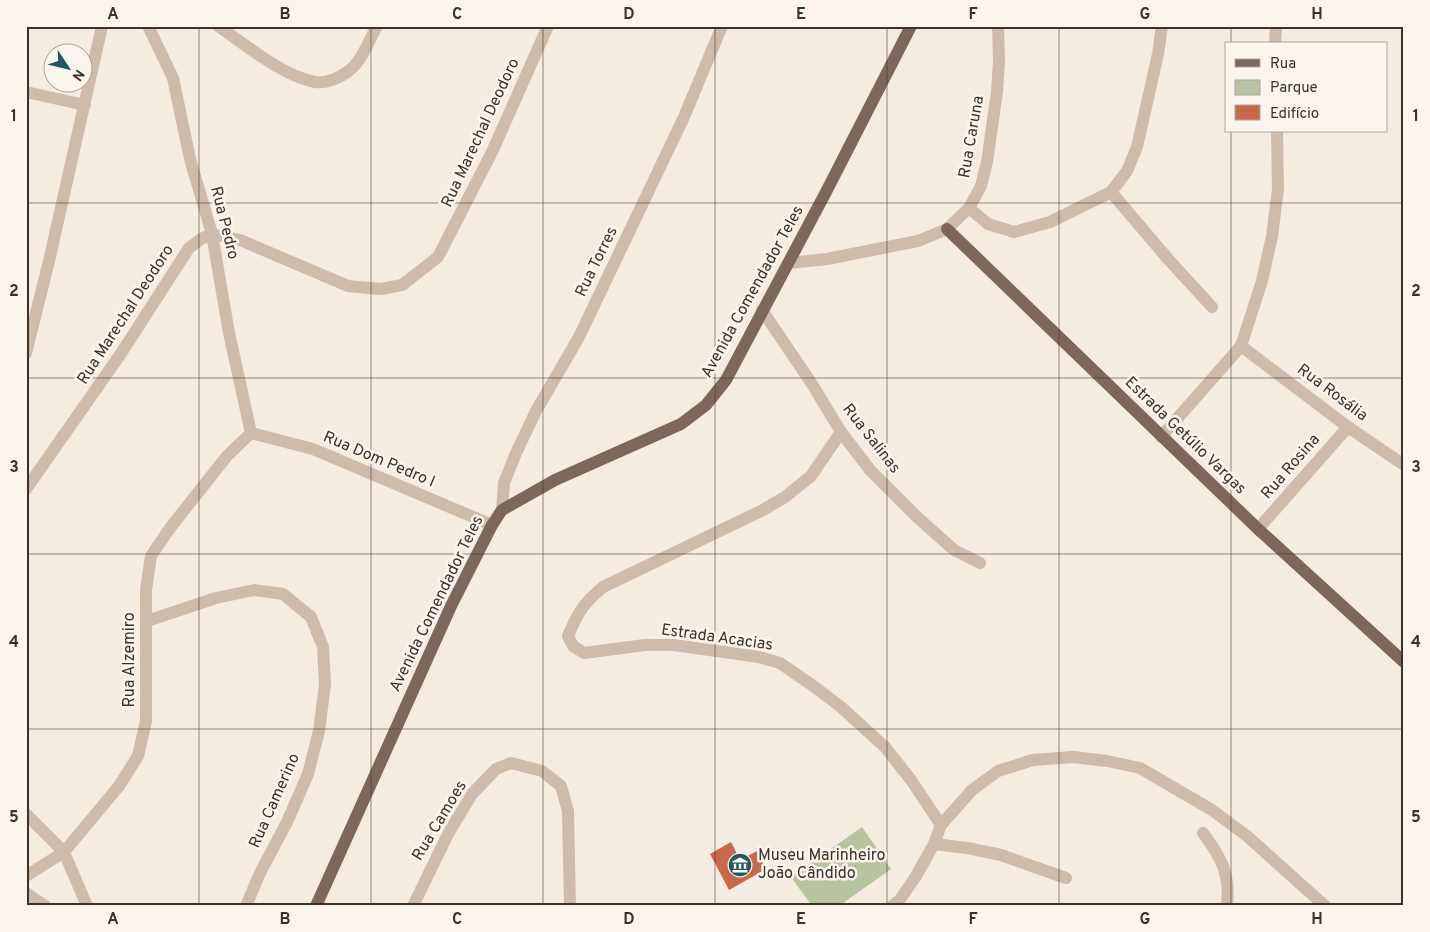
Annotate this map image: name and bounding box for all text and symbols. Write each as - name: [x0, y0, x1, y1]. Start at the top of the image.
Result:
- text: A: [107, 5, 119, 25]
- text: B: [279, 5, 291, 25]
- text: C: [452, 5, 462, 25]
- text: D: [623, 5, 635, 25]
- text: E: [796, 5, 806, 25]
- text: F: [968, 5, 978, 25]
- text: G: [1140, 5, 1150, 25]
- text: H: [1311, 5, 1323, 25]
- north arrow: [42, 42, 92, 92]
- legend: [1225, 42, 1388, 132]
- street label: Rua Marechal Deodoro: [438, 55, 524, 211]
- text: Rua: [1270, 55, 1296, 74]
- text: N: [68, 66, 87, 84]
- text: Parque: [1270, 79, 1318, 98]
- street label: Rua Caruna: [955, 94, 989, 180]
- text: Edifício: [1270, 105, 1319, 124]
- text: 1: [11, 107, 17, 127]
- text: 1: [1413, 107, 1419, 127]
- street label: Rua Pedro: [205, 184, 243, 262]
- street label: Avenida Comendador Teles: [697, 202, 809, 382]
- street label: Rua Torres: [571, 224, 623, 300]
- street label: Rua Marechal Deodoro: [73, 241, 179, 389]
- text: 2: [9, 282, 19, 302]
- text: 2: [1411, 282, 1421, 302]
- street label: Rua Rosália: [1293, 360, 1371, 426]
- street label: Estrada Getúlio Vargas: [1120, 373, 1250, 499]
- street label: Rua Salinas: [838, 400, 904, 478]
- street label: Rua Dom Pedro I: [320, 427, 438, 493]
- street label: Rua Rosina: [1257, 430, 1325, 504]
- text: 3: [9, 458, 19, 478]
- text: 3: [1411, 458, 1421, 478]
- street label: Avenida Comendador Teles: [386, 513, 488, 695]
- street label: Rua Alzemiro: [120, 612, 140, 708]
- street label: Estrada Acacias: [660, 620, 774, 656]
- text: 4: [9, 633, 19, 653]
- text: 4: [1411, 633, 1421, 653]
- street label: Rua Camerino: [245, 750, 305, 851]
- street label: Rua Camoes: [408, 777, 472, 865]
- text: 5: [9, 808, 19, 828]
- text: 5: [1411, 808, 1421, 828]
- place label: Museu Marinheiro João Cândido: [758, 846, 886, 884]
- museum icon: Museu Marinheiro João Cândido: [727, 852, 753, 878]
- text: A: [107, 910, 119, 930]
- text: B: [279, 910, 291, 930]
- text: C: [452, 910, 462, 930]
- text: D: [623, 910, 635, 930]
- text: E: [796, 910, 806, 930]
- text: F: [968, 910, 978, 930]
- text: G: [1140, 910, 1150, 930]
- text: H: [1311, 910, 1323, 930]

